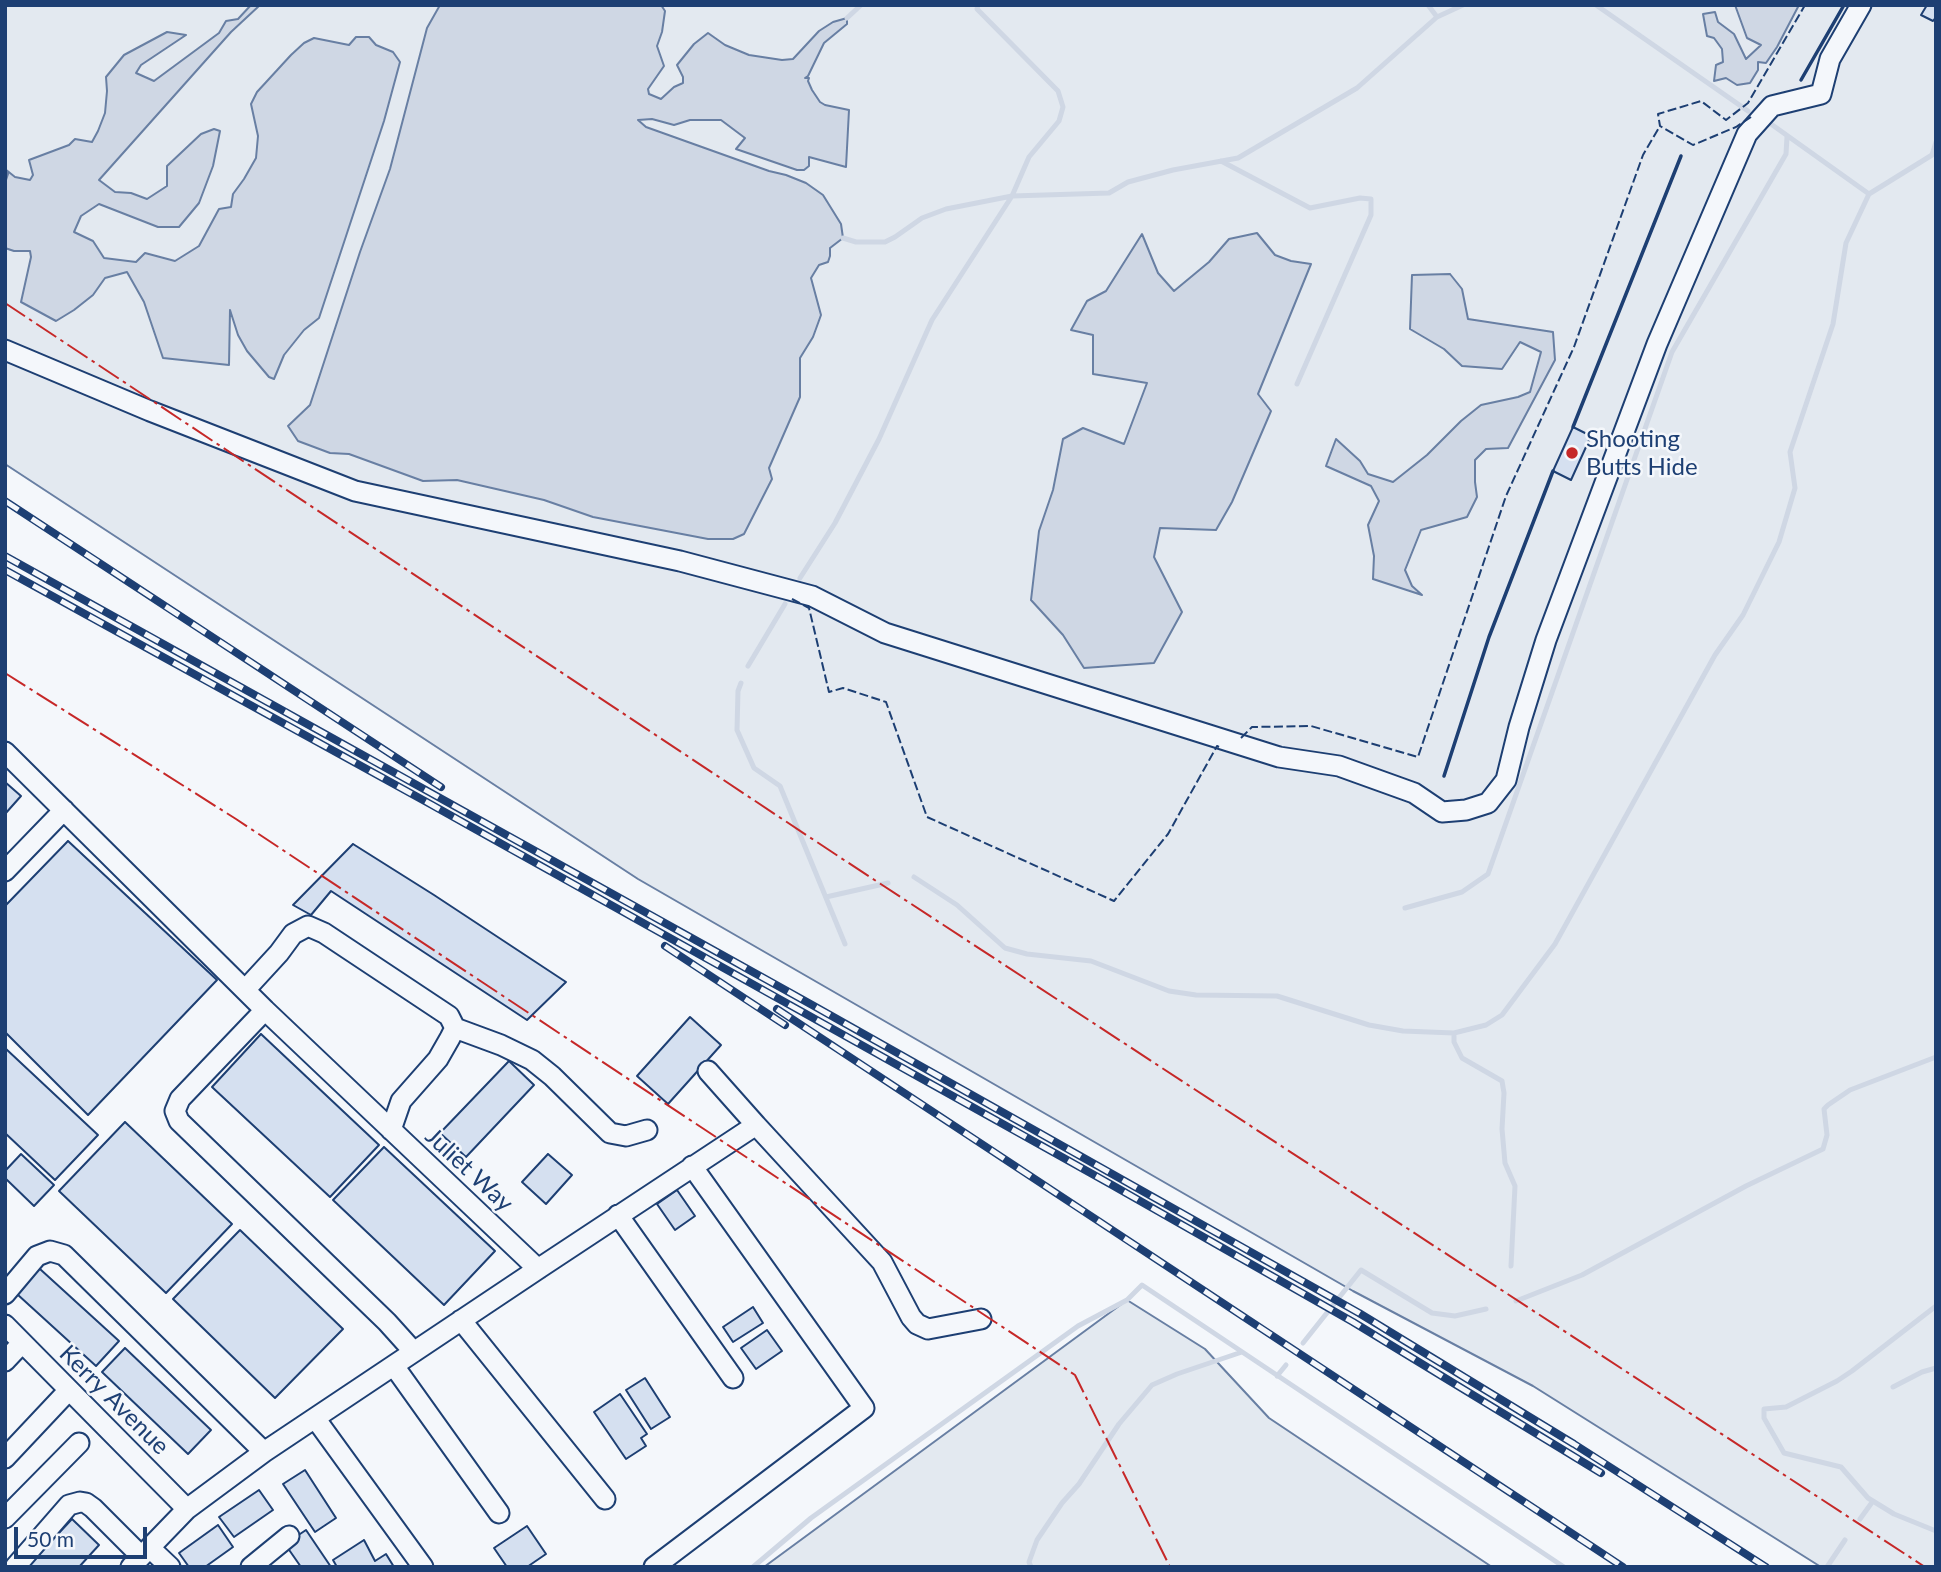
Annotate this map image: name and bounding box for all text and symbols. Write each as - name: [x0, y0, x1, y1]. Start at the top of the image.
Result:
- place label: Shooting Butts Hide: [1586, 425, 1698, 481]
- marker: Shooting Butts Hide: [1564, 445, 1580, 461]
- street label: Juliet Way: [419, 1122, 519, 1218]
- street label: Kerry Avenue: [53, 1339, 175, 1461]
- scale bar: [18, 1512, 150, 1556]
- text: 50 m: [27, 1526, 74, 1551]

